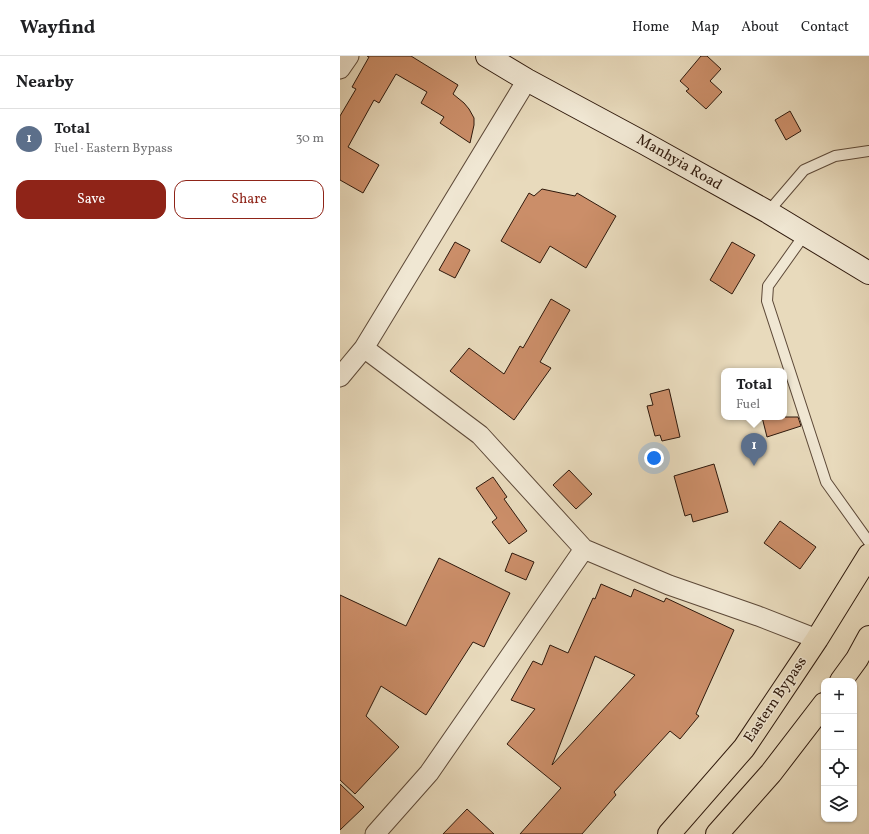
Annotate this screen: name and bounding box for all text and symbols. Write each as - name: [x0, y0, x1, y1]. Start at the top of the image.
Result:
- text: Wayfind: [20, 15, 95, 41]
- text: Home: [632, 18, 669, 37]
- text: Map: [691, 18, 719, 37]
- text: About: [741, 18, 779, 37]
- text: Contact: [801, 18, 849, 37]
- text: Nearby: [16, 71, 74, 94]
- text: Total: [54, 119, 90, 140]
- text: 1: [26, 130, 32, 148]
- text: 30 m: [296, 130, 324, 148]
- street label: Manhyia Road: [632, 130, 726, 196]
- text: Fuel · Eastern Bypass: [54, 140, 172, 158]
- button: Save: [16, 180, 166, 219]
- button: Share: [174, 180, 324, 219]
- popup: [721, 368, 787, 420]
- text: Total: [736, 375, 772, 396]
- text: Fuel: [736, 396, 760, 414]
- pin: 1: [741, 433, 767, 466]
- your location: [644, 448, 664, 468]
- street label: Eastern Bypass: [739, 653, 813, 747]
- map controls: [821, 678, 857, 822]
- button: +: [821, 678, 857, 714]
- button: −: [821, 714, 857, 750]
- button: locate: [821, 750, 857, 786]
- button: layers: [821, 786, 857, 822]

